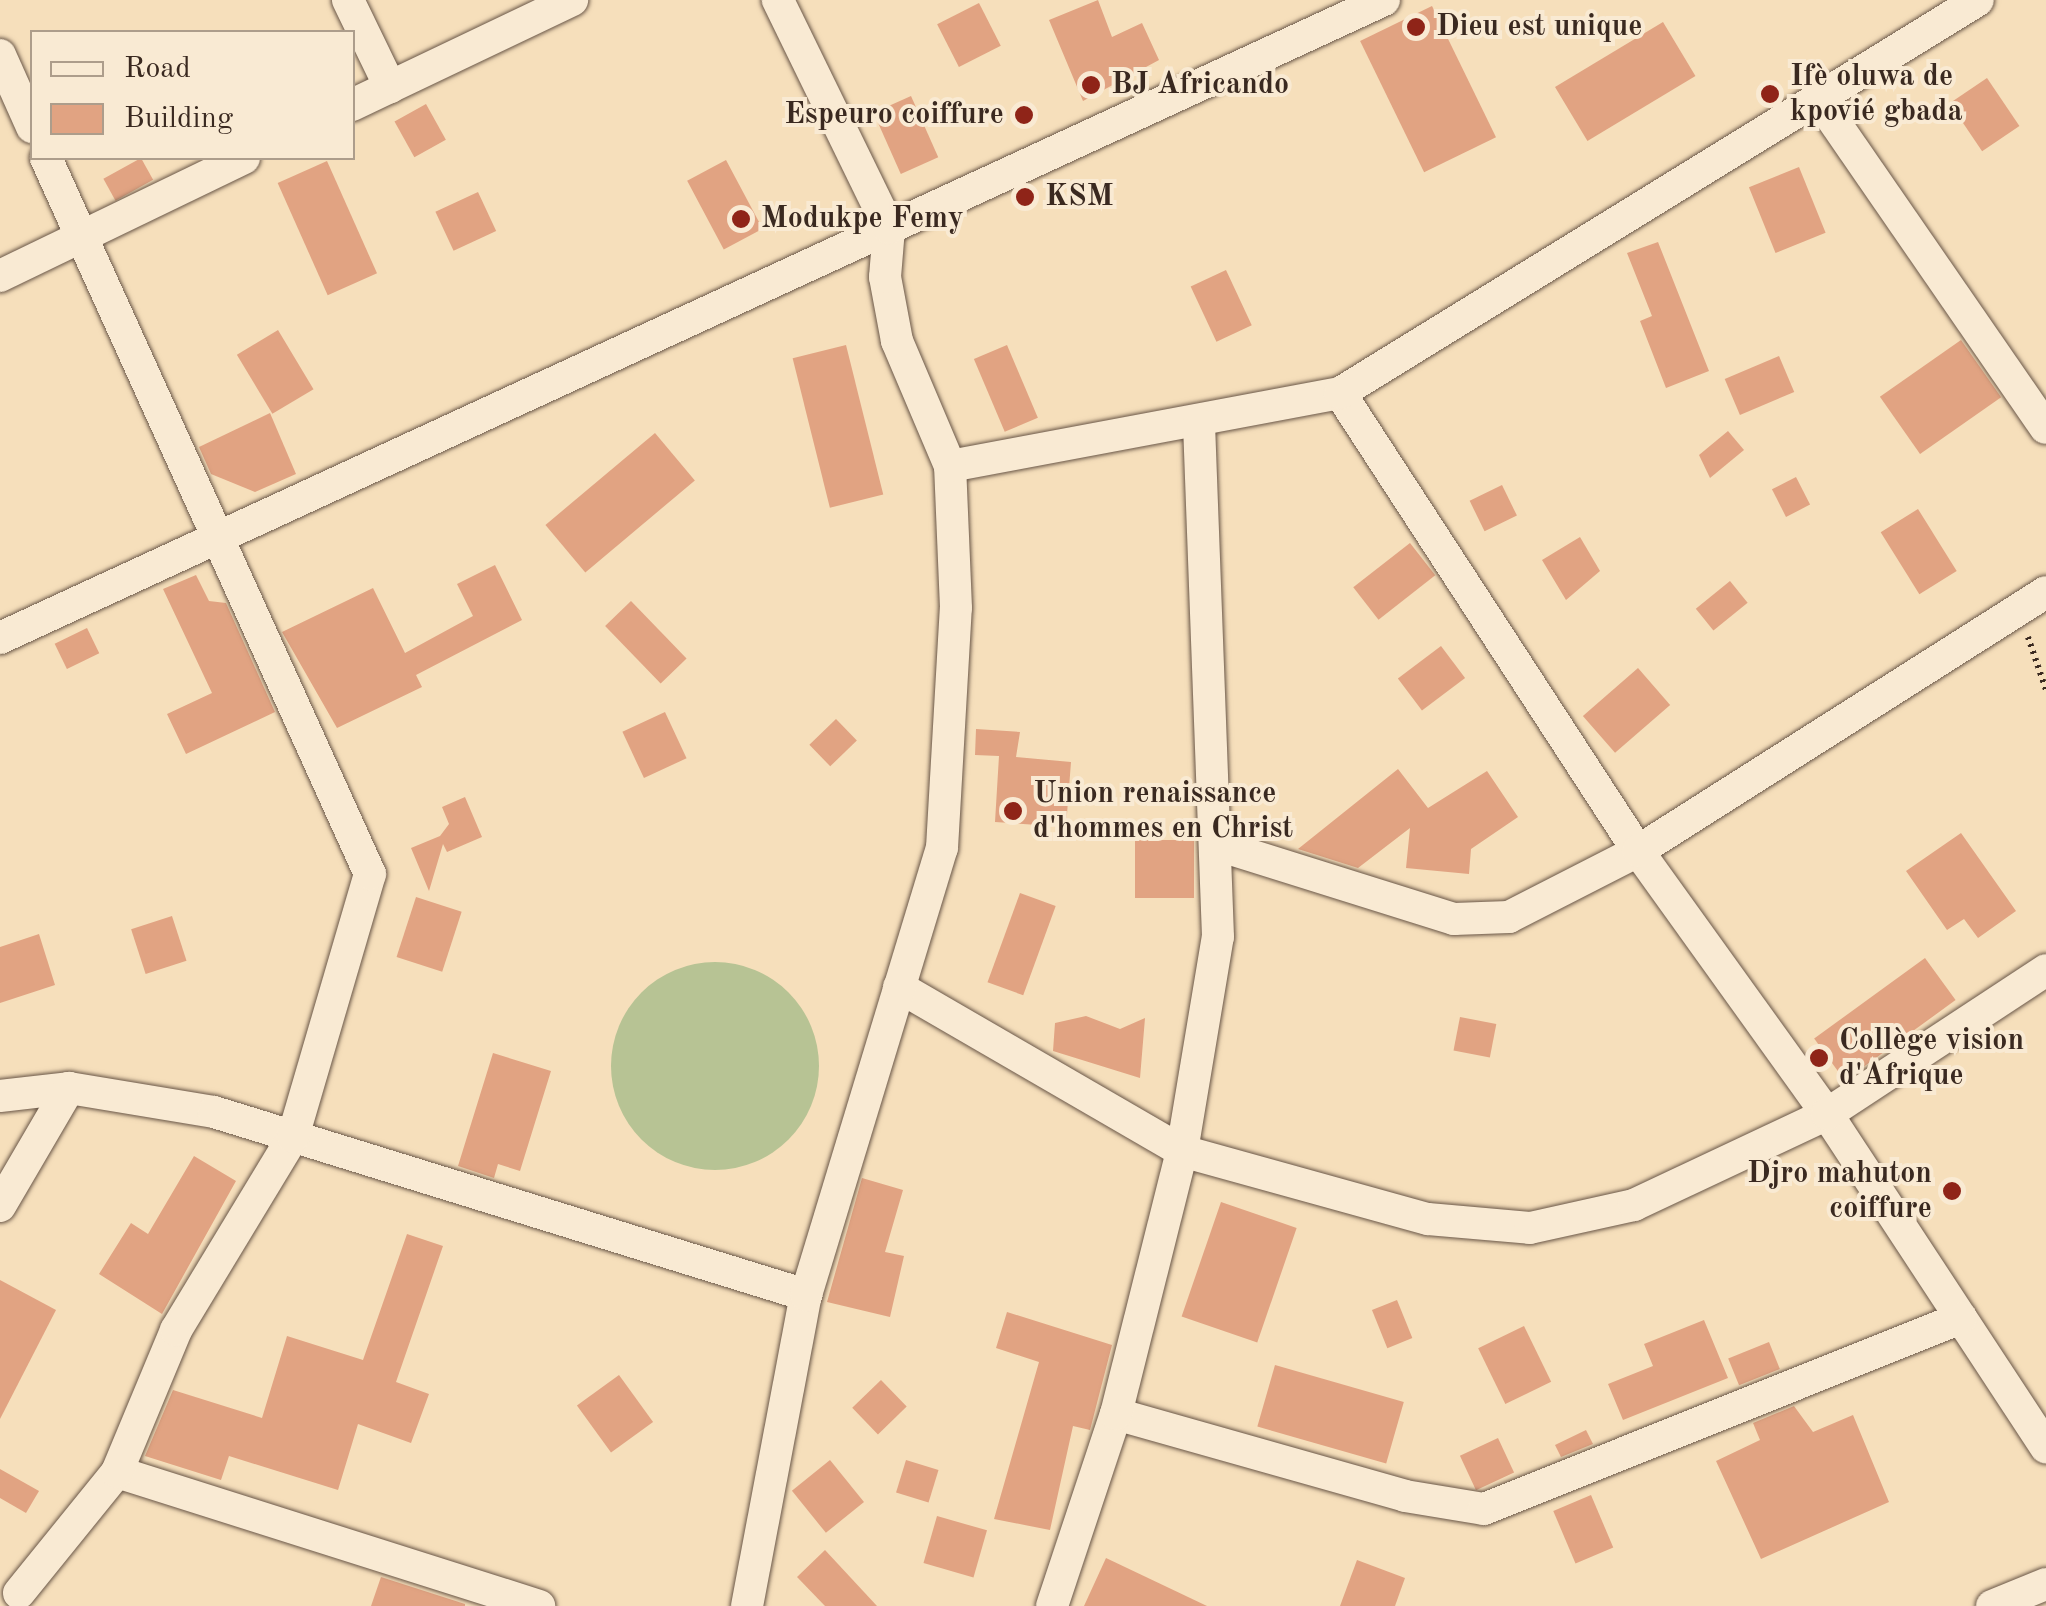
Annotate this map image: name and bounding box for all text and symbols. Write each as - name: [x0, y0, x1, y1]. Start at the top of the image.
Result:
- place label: Dieu est unique: [1436, 9, 1642, 45]
- marker: Dieu est unique: [1405, 16, 1427, 38]
- legend: [30, 30, 355, 160]
- text: Road: [124, 54, 191, 84]
- place label: Ifè oluwa de kpovié gbada: [1790, 59, 1963, 130]
- place label: BJ Africando: [1111, 67, 1289, 103]
- marker: BJ Africando: [1080, 74, 1102, 96]
- marker: Ifè oluwa de kpovié gbada: [1759, 83, 1781, 105]
- place label: Espeuro coiffure: [784, 97, 1004, 133]
- text: Building: [124, 104, 233, 134]
- marker: Espeuro coiffure: [1013, 104, 1035, 126]
- place label: KSM: [1045, 179, 1113, 215]
- marker: KSM: [1014, 186, 1036, 208]
- place label: Modukpe Femy: [761, 201, 964, 237]
- marker: Modukpe Femy: [730, 208, 752, 230]
- place label: Union renaissance d'hommes en Christ: [1033, 776, 1293, 846]
- marker: Union renaissance d'hommes en Christ: [1002, 800, 1024, 822]
- place label: Collège vision d'Afrique: [1839, 1023, 2024, 1094]
- marker: Collège vision d'Afrique: [1808, 1047, 1830, 1069]
- place label: Djro mahuton coiffure: [1747, 1156, 1932, 1226]
- marker: Djro mahuton coiffure: [1941, 1180, 1963, 1202]

